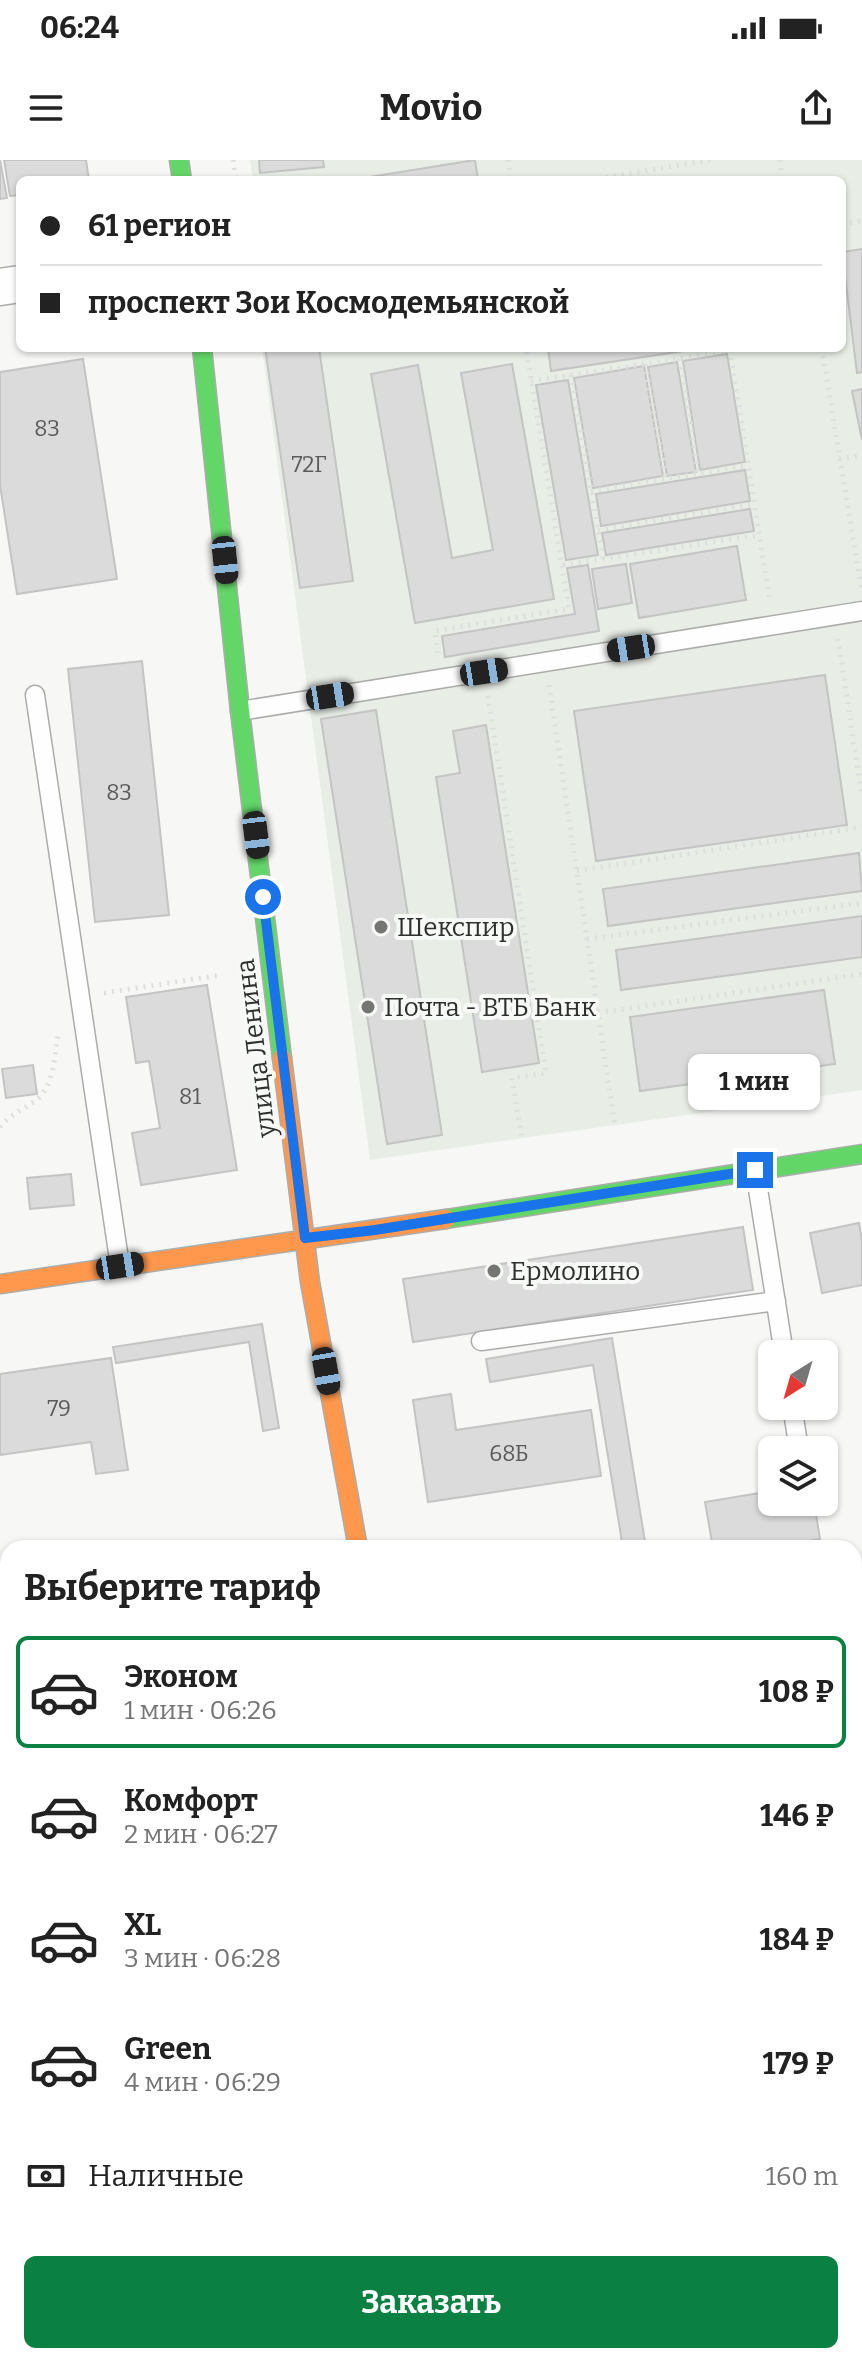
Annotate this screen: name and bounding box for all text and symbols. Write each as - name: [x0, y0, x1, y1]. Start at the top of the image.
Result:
- text: 06:24: [40, 10, 119, 46]
- icon: menu: [24, 86, 68, 130]
- text: Movio: [379, 86, 483, 130]
- icon: share: [794, 86, 838, 130]
- text: 61 регион: [88, 208, 231, 244]
- text: проспект Зои Космодемьянской: [88, 285, 569, 321]
- house number: 83: [34, 415, 60, 442]
- house number: 72Г: [291, 451, 327, 478]
- car: [211, 535, 239, 585]
- car: [605, 632, 657, 664]
- car: [458, 656, 510, 688]
- car: [304, 680, 356, 712]
- house number: 83: [106, 779, 132, 806]
- car: [241, 810, 271, 860]
- route start: [245, 879, 281, 915]
- place label: Шекспир: [397, 912, 515, 943]
- marker: Шекспир: [372, 918, 390, 936]
- street label: улица Ленина: [230, 957, 282, 1140]
- place label: Почта - ВТБ Банк: [384, 992, 597, 1023]
- marker: Почта - ВТБ Банк: [359, 998, 377, 1016]
- callout: 1 мин: [689, 1054, 821, 1110]
- text: 1 мин: [719, 1066, 789, 1097]
- house number: 81: [179, 1083, 201, 1110]
- route end: [737, 1152, 773, 1188]
- car: [94, 1250, 146, 1282]
- place label: Ермолино: [510, 1256, 640, 1287]
- marker: Ермолино: [485, 1262, 503, 1280]
- north arrow: [758, 1340, 838, 1420]
- map controls: [758, 1340, 838, 1516]
- car: [310, 1345, 342, 1397]
- house number: 79: [47, 1395, 71, 1422]
- button: layers: [758, 1436, 838, 1516]
- house number: 68Б: [489, 1440, 529, 1467]
- text: Выберите тариф: [24, 1566, 321, 1610]
- icon: car: [28, 1656, 100, 1728]
- text: Эконом: [124, 1659, 238, 1695]
- text: 108 ₽: [759, 1674, 834, 1710]
- text: 1 мин · 06:26: [124, 1695, 276, 1726]
- icon: car: [28, 1780, 100, 1852]
- text: Комфорт: [124, 1783, 258, 1819]
- text: 146 ₽: [760, 1798, 834, 1834]
- text: 2 мин · 06:27: [124, 1819, 278, 1850]
- icon: car: [28, 1904, 100, 1976]
- text: XL: [124, 1907, 161, 1943]
- text: 184 ₽: [760, 1922, 834, 1958]
- text: 3 мин · 06:28: [124, 1943, 281, 1974]
- icon: car: [28, 2028, 100, 2100]
- text: Green: [124, 2031, 211, 2067]
- text: 179 ₽: [763, 2046, 834, 2082]
- text: 4 мин · 06:29: [124, 2067, 281, 2098]
- icon: cash: [24, 2154, 68, 2198]
- text: Наличные: [88, 2158, 244, 2194]
- text: 160 m: [766, 2161, 838, 2192]
- button: Заказать: [24, 2256, 838, 2348]

